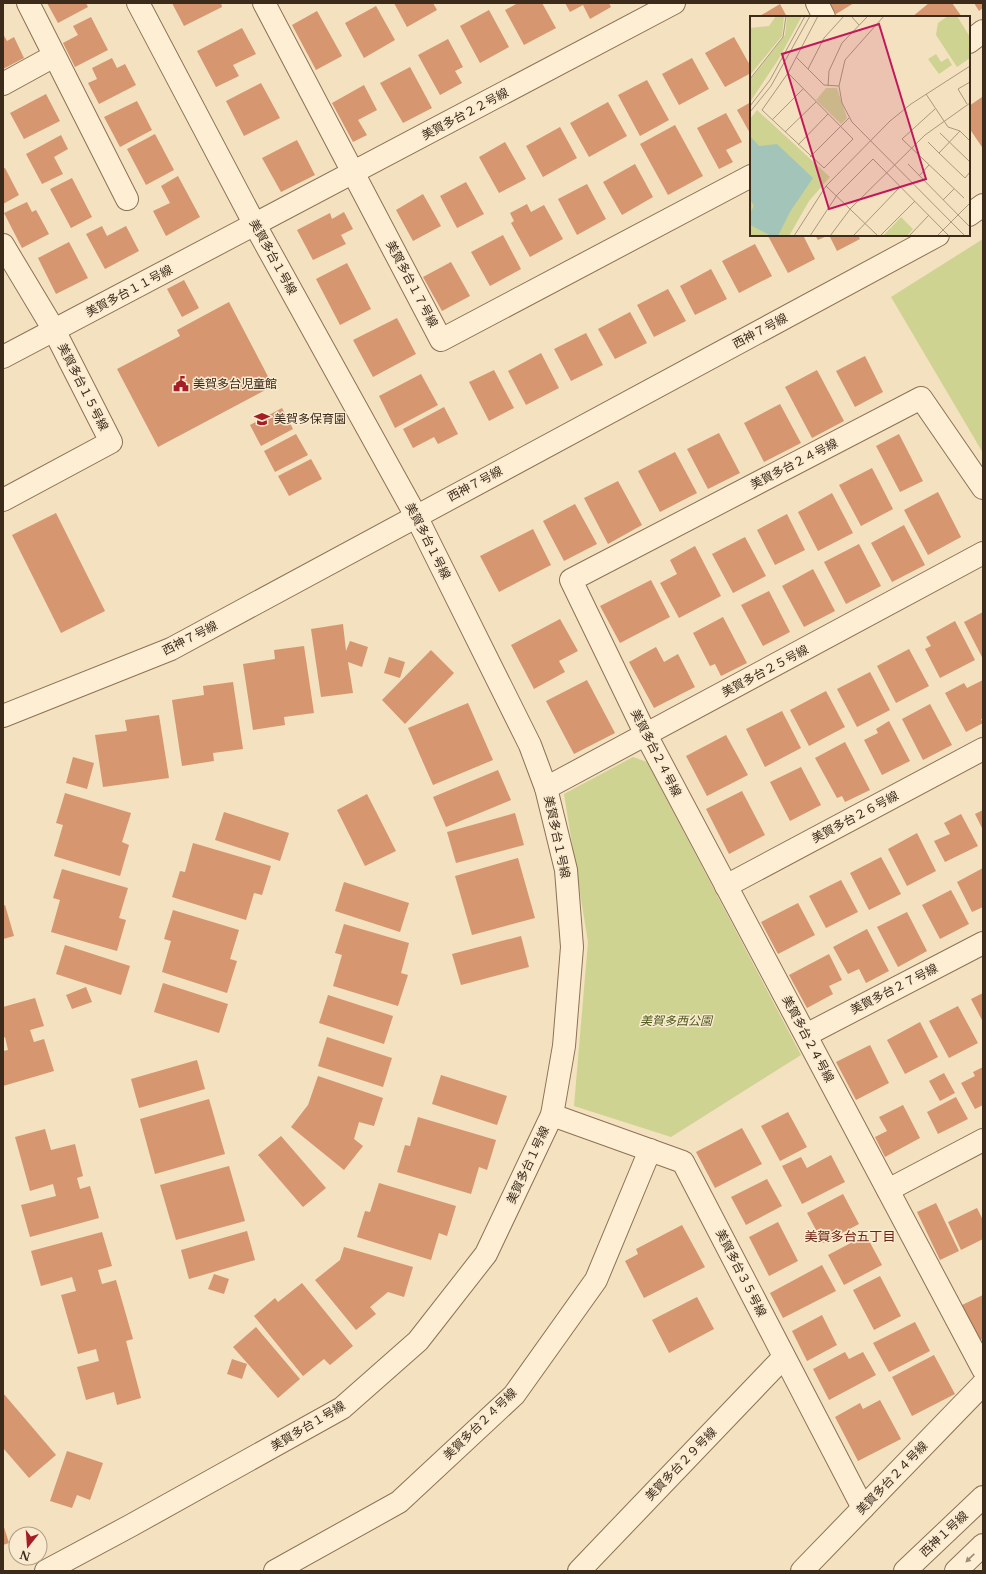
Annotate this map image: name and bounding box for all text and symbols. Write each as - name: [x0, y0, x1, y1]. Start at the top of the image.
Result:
- inset map: [750, 16, 970, 236]
- street label: 美賀多台２２号線: [419, 84, 511, 143]
- street label: 美賀多台１号線: [247, 216, 300, 297]
- street label: 美賀多台１７号線: [383, 238, 442, 330]
- street label: 美賀多台１１号線: [83, 261, 175, 320]
- street label: 西神７号線: [730, 310, 790, 351]
- street label: 美賀多台１５号線: [55, 341, 112, 433]
- public building icon: 美賀多台児童館: [172, 375, 190, 393]
- place label: 美賀多台児童館: [193, 376, 277, 391]
- school or university icon: 美賀多保育園: [253, 410, 271, 428]
- place label: 美賀多保育園: [274, 411, 346, 426]
- street label: 美賀多台２４号線: [748, 435, 840, 492]
- street label: 西神７号線: [445, 463, 505, 504]
- street label: 美賀多台１号線: [403, 500, 454, 582]
- street label: 西神７号線: [160, 617, 220, 658]
- street label: 美賀多台２５号線: [719, 641, 811, 700]
- street label: 美賀多台２４号線: [628, 707, 685, 799]
- street label: 美賀多台２６号線: [809, 787, 901, 846]
- street label: 美賀多台１号線: [541, 794, 574, 880]
- street label: 美賀多台２７号線: [848, 960, 940, 1017]
- street label: 美賀多台２４号線: [779, 993, 838, 1085]
- park label: 美賀多西公園: [640, 1013, 714, 1028]
- street label: 美賀多台１号線: [503, 1124, 552, 1206]
- street label: 美賀多台３５号線: [713, 1227, 770, 1319]
- district label: 美賀多台五丁目: [804, 1228, 896, 1245]
- street label: 美賀多台２４号線: [440, 1385, 519, 1462]
- street label: 美賀多台１号線: [268, 1398, 348, 1454]
- street label: 美賀多台２９号線: [642, 1424, 719, 1503]
- street label: 美賀多台２４号線: [853, 1438, 930, 1517]
- street label: 西神１号線: [917, 1508, 971, 1560]
- north arrow: [8, 1526, 48, 1566]
- text: N: [17, 1547, 32, 1564]
- one-way arrow: [965, 1553, 975, 1563]

